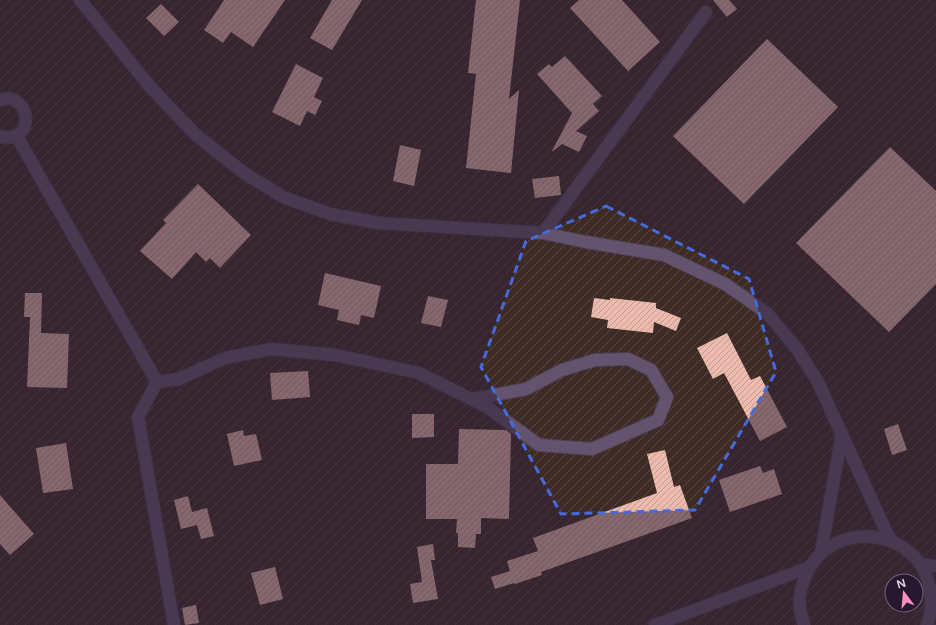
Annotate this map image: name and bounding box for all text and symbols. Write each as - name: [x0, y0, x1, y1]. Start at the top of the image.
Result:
- north arrow: [884, 573, 924, 613]
- text: N: [895, 576, 907, 591]

